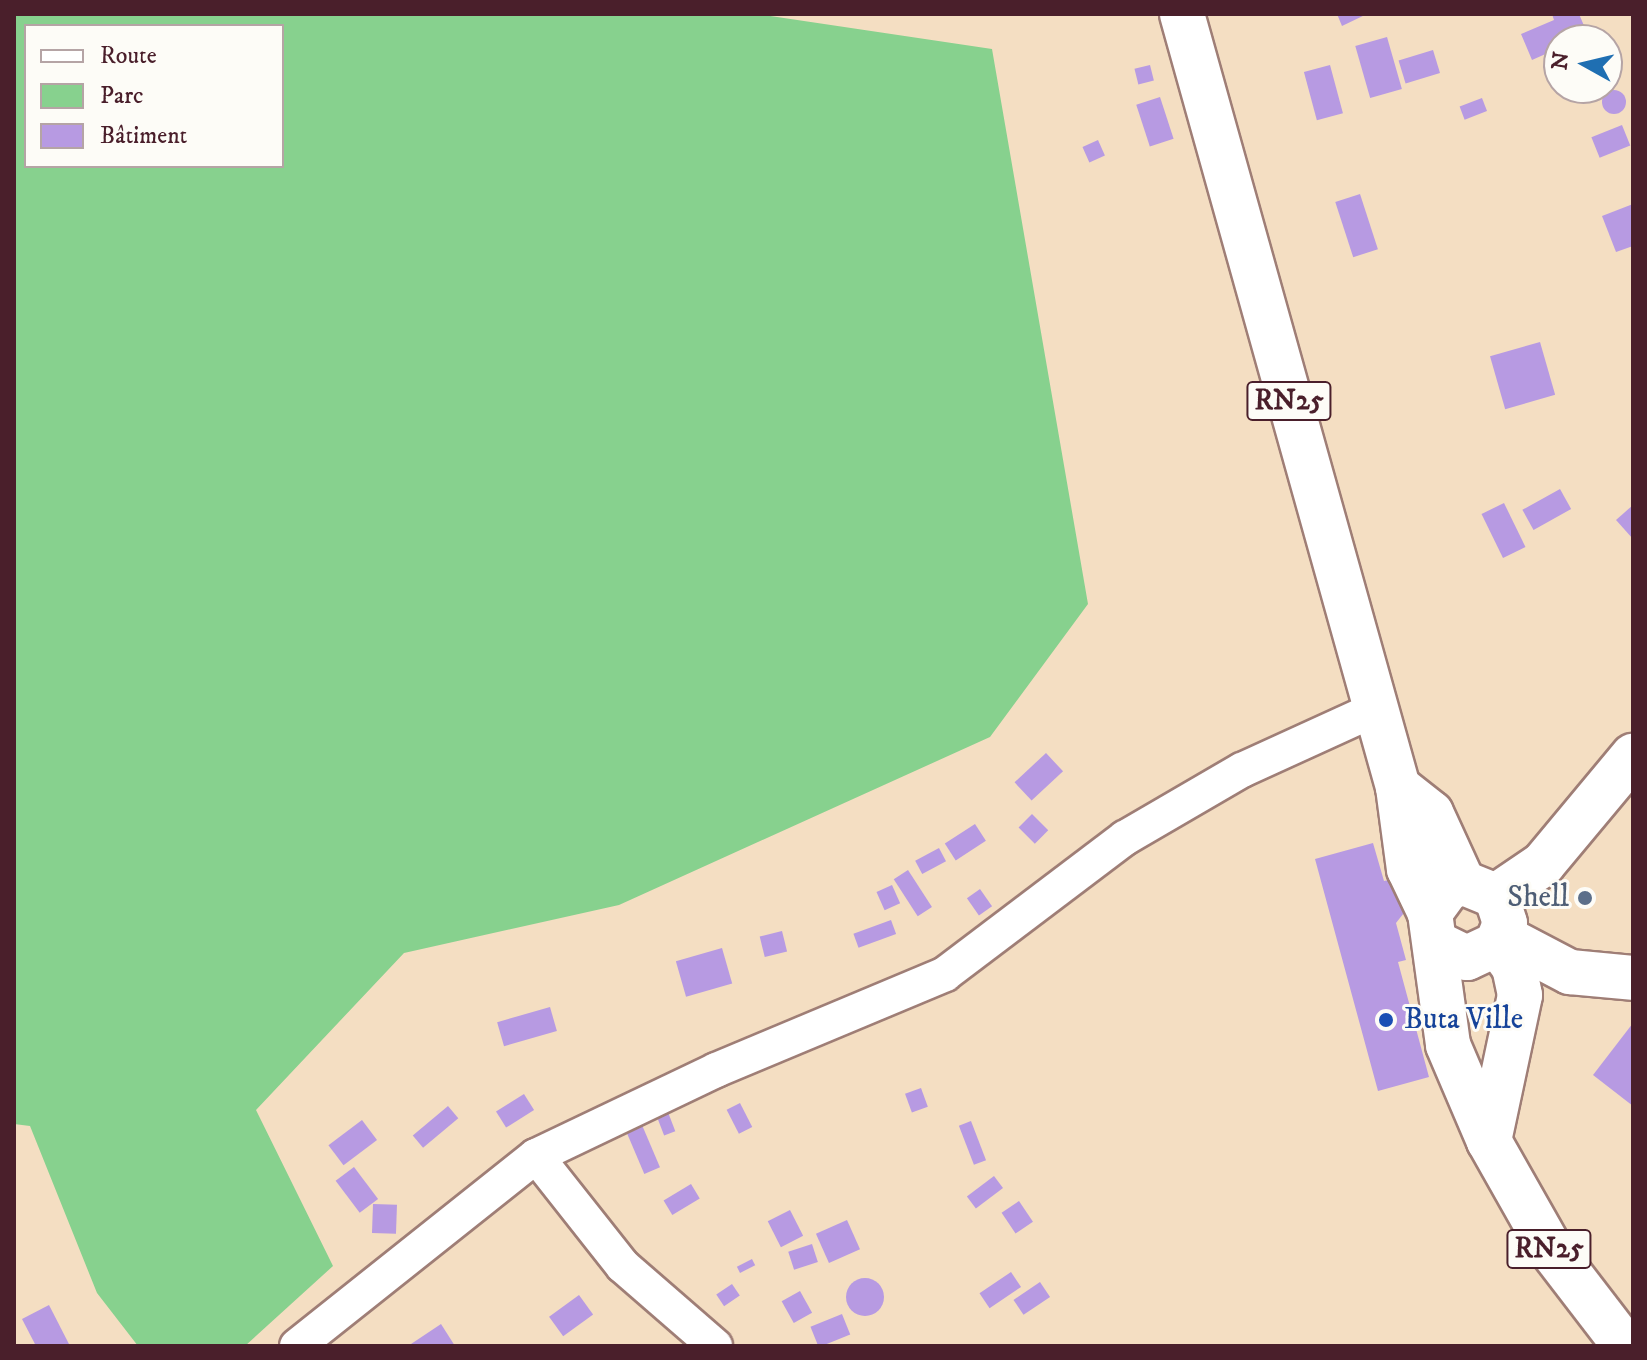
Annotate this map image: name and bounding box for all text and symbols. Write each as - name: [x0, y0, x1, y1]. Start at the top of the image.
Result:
- legend: [24, 24, 284, 168]
- north arrow: [1543, 24, 1623, 104]
- text: Route: [100, 41, 157, 71]
- text: N: [1546, 50, 1575, 72]
- text: Parc: [100, 81, 143, 111]
- text: Bâtiment: [100, 121, 187, 151]
- road number: RN25: [1245, 377, 1333, 425]
- place label: Shell: [1507, 880, 1569, 916]
- marker: Shell: [1576, 889, 1594, 907]
- place label: Buta Ville: [1404, 1002, 1523, 1038]
- marker: Buta Ville: [1375, 1009, 1397, 1031]
- road number: RN25: [1505, 1225, 1593, 1273]

